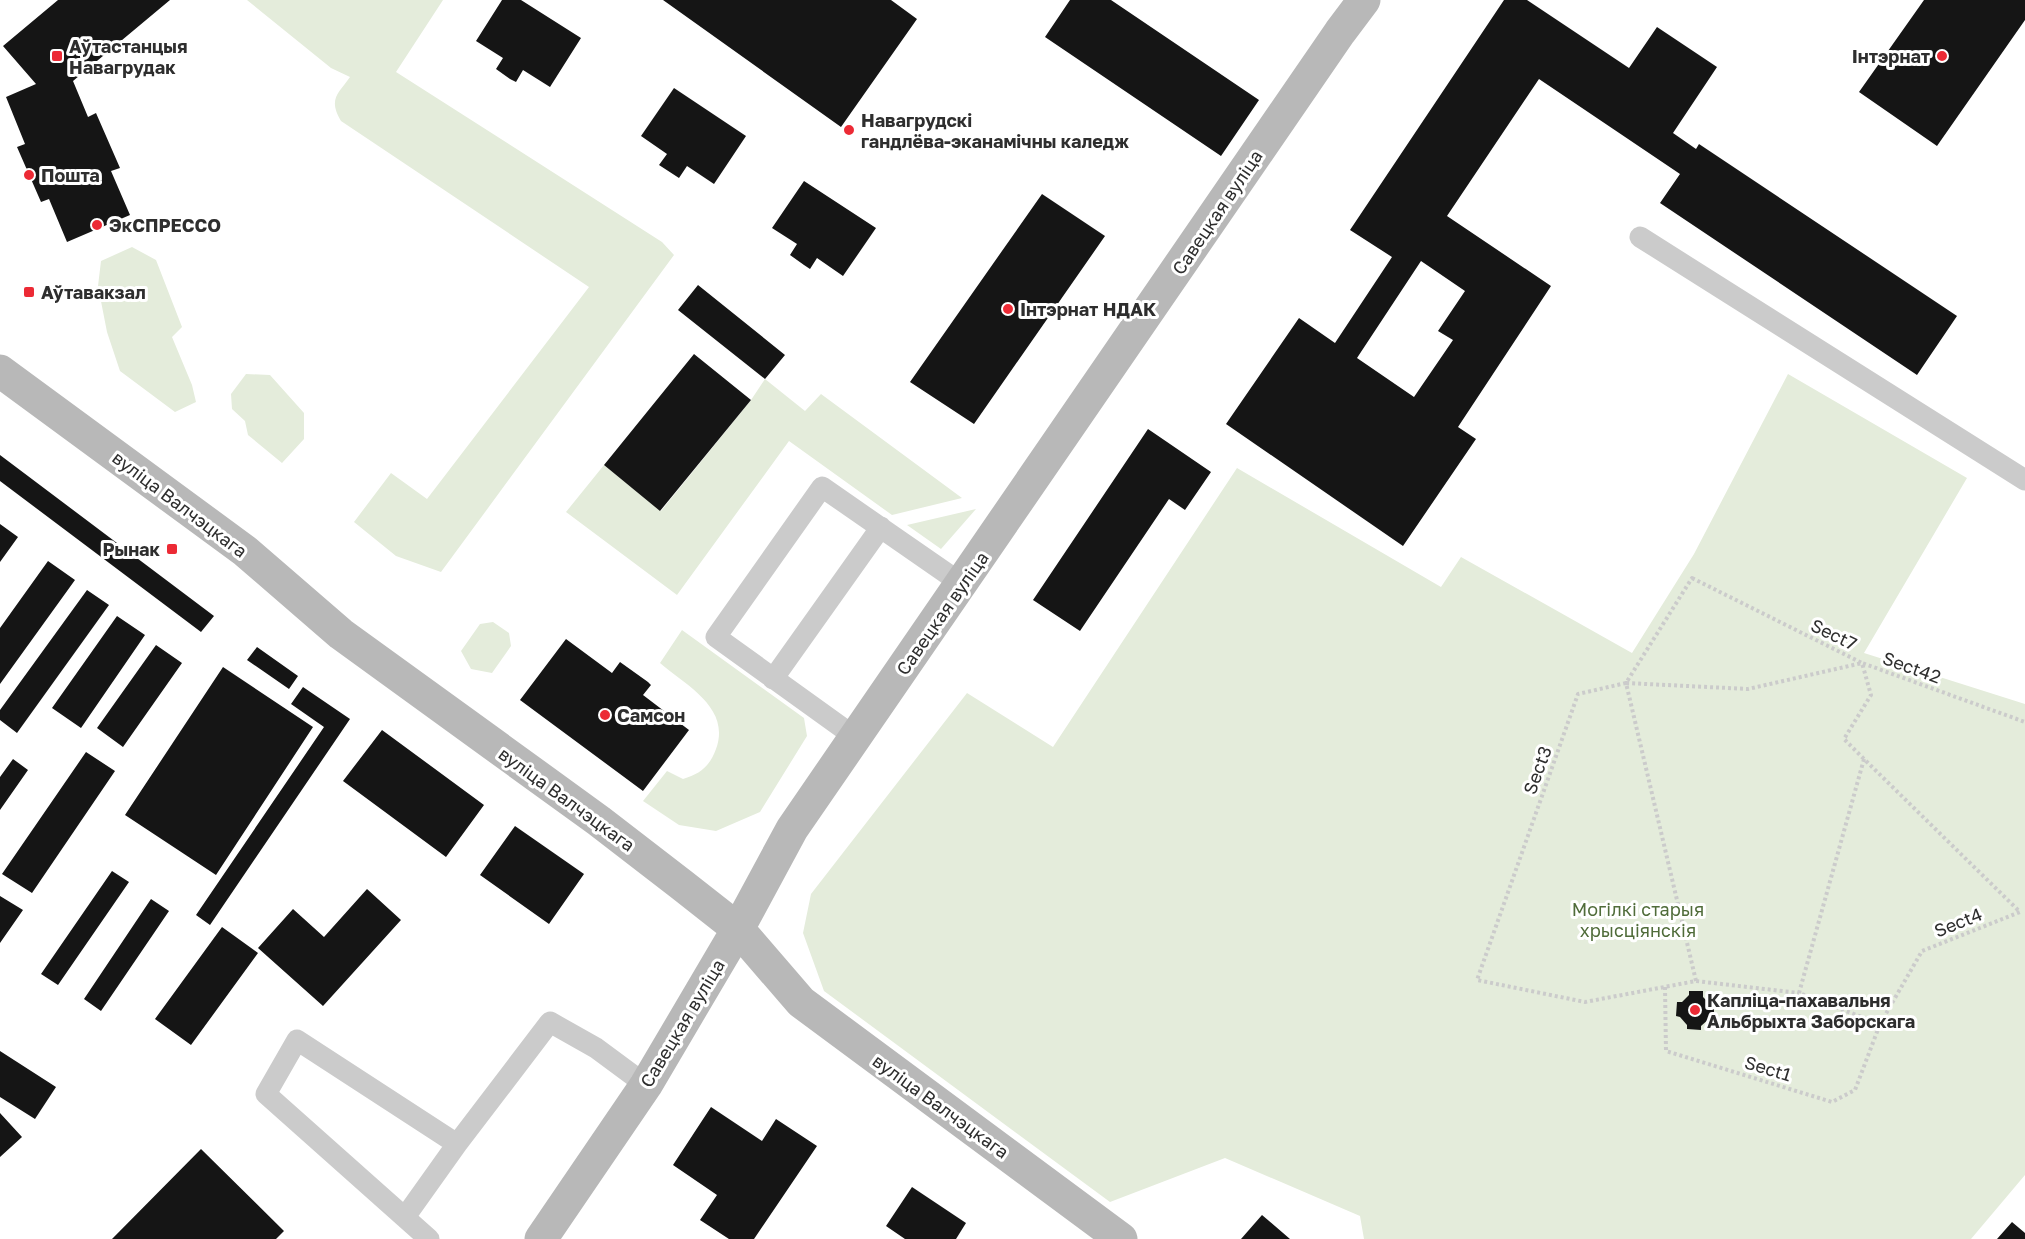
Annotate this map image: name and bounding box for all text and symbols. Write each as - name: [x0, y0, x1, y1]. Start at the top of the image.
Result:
- place label: Аўтастанцыя Навагрудак: [69, 35, 188, 78]
- place label: Інтэрнат: [1852, 45, 1930, 67]
- marker: Аўтастанцыя Навагрудак: [50, 49, 64, 63]
- marker: Інтэрнат: [1935, 49, 1949, 63]
- place label: Навагрудскі гандлёва-эканамічны каледж: [861, 109, 1129, 152]
- marker: Навагрудскі гандлёва-эканамічны каледж: [842, 123, 856, 137]
- street label: Савецкая вуліца: [1167, 145, 1267, 279]
- place label: Пошта: [41, 164, 100, 186]
- marker: Пошта: [22, 168, 36, 182]
- place label: ЭкСПРЕССО: [109, 214, 221, 236]
- marker: ЭкСПРЕССО: [90, 218, 104, 232]
- place label: Аўтавакзал: [41, 281, 146, 303]
- marker: Аўтавакзал: [22, 285, 36, 299]
- place label: Інтэрнат НДАК: [1020, 298, 1156, 320]
- marker: Інтэрнат НДАК: [1001, 302, 1015, 316]
- street label: вуліца Валчэцкага: [108, 446, 252, 562]
- place label: Рынак: [102, 538, 161, 560]
- marker: Рынак: [165, 542, 179, 556]
- street label: Савецкая вуліца: [891, 547, 993, 679]
- street label: Sect7: [1807, 613, 1861, 655]
- street label: Sect42: [1880, 646, 1944, 688]
- place label: Самсон: [617, 704, 685, 726]
- marker: Самсон: [598, 708, 612, 722]
- street label: вуліца Валчэцкага: [495, 742, 639, 856]
- street label: Sect3: [1518, 743, 1556, 797]
- park label: Могілкі старыя хрысціянскія: [1572, 898, 1704, 941]
- street label: Sect4: [1931, 902, 1985, 942]
- street label: Савецкая вуліца: [635, 955, 729, 1091]
- place label: Капліца-пахавальня Альбрыхта Заборскага: [1707, 989, 1915, 1032]
- marker: Капліца-пахавальня Альбрыхта Заборскага: [1688, 1003, 1702, 1017]
- street label: вуліца Валчэцкага: [869, 1049, 1013, 1163]
- street label: Sect1: [1742, 1051, 1794, 1086]

